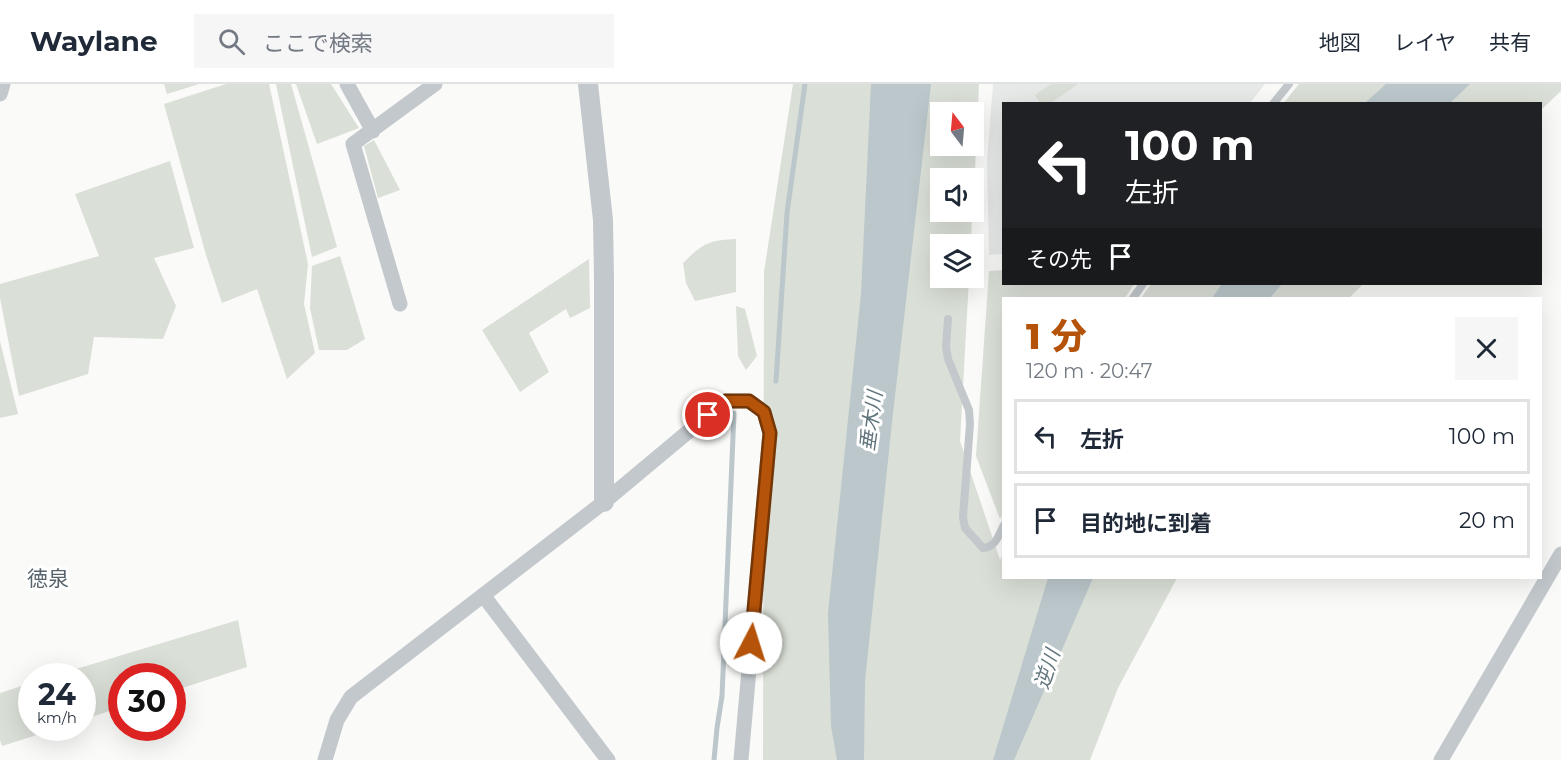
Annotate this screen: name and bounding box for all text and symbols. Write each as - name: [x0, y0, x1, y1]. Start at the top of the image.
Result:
- search box: [194, 14, 614, 68]
- text: Waylane: [30, 24, 158, 58]
- icon: search: [215, 25, 248, 58]
- text: ここで検索: [263, 30, 373, 57]
- text: 地図: [1319, 30, 1361, 55]
- text: レイヤ: [1394, 30, 1456, 55]
- text: 共有: [1489, 30, 1531, 55]
- north arrow: [930, 102, 984, 156]
- map controls: [930, 102, 984, 288]
- text: 100 m: [1125, 119, 1254, 171]
- icon: left: [1026, 126, 1104, 204]
- button: sound: [930, 168, 984, 222]
- text: 左折: [1125, 176, 1179, 209]
- button: layers: [930, 234, 984, 288]
- icon: arrive: [1104, 240, 1137, 273]
- text: その先: [1026, 246, 1092, 273]
- text: 1 分: [1026, 314, 1087, 358]
- button: close: [1455, 317, 1518, 380]
- text: 120 m · 20:47: [1026, 359, 1153, 383]
- water label: 垂木川: [855, 388, 887, 452]
- pin: [682, 389, 733, 440]
- icon: arrive: [691, 398, 724, 431]
- icon: left: [1029, 420, 1062, 453]
- text: 100 m: [1449, 423, 1515, 450]
- text: 左折: [1080, 426, 1124, 453]
- icon: arrive: [1029, 504, 1062, 537]
- text: 20 m: [1459, 507, 1515, 534]
- text: 目的地に到着: [1080, 510, 1212, 537]
- district label: 徳泉: [27, 566, 69, 591]
- position arrow: [719, 611, 783, 675]
- water label: 逆川: [1029, 644, 1065, 692]
- speed limit sign: 30: [108, 663, 186, 741]
- text: 24: [38, 676, 76, 713]
- text: km/h: [37, 708, 77, 727]

